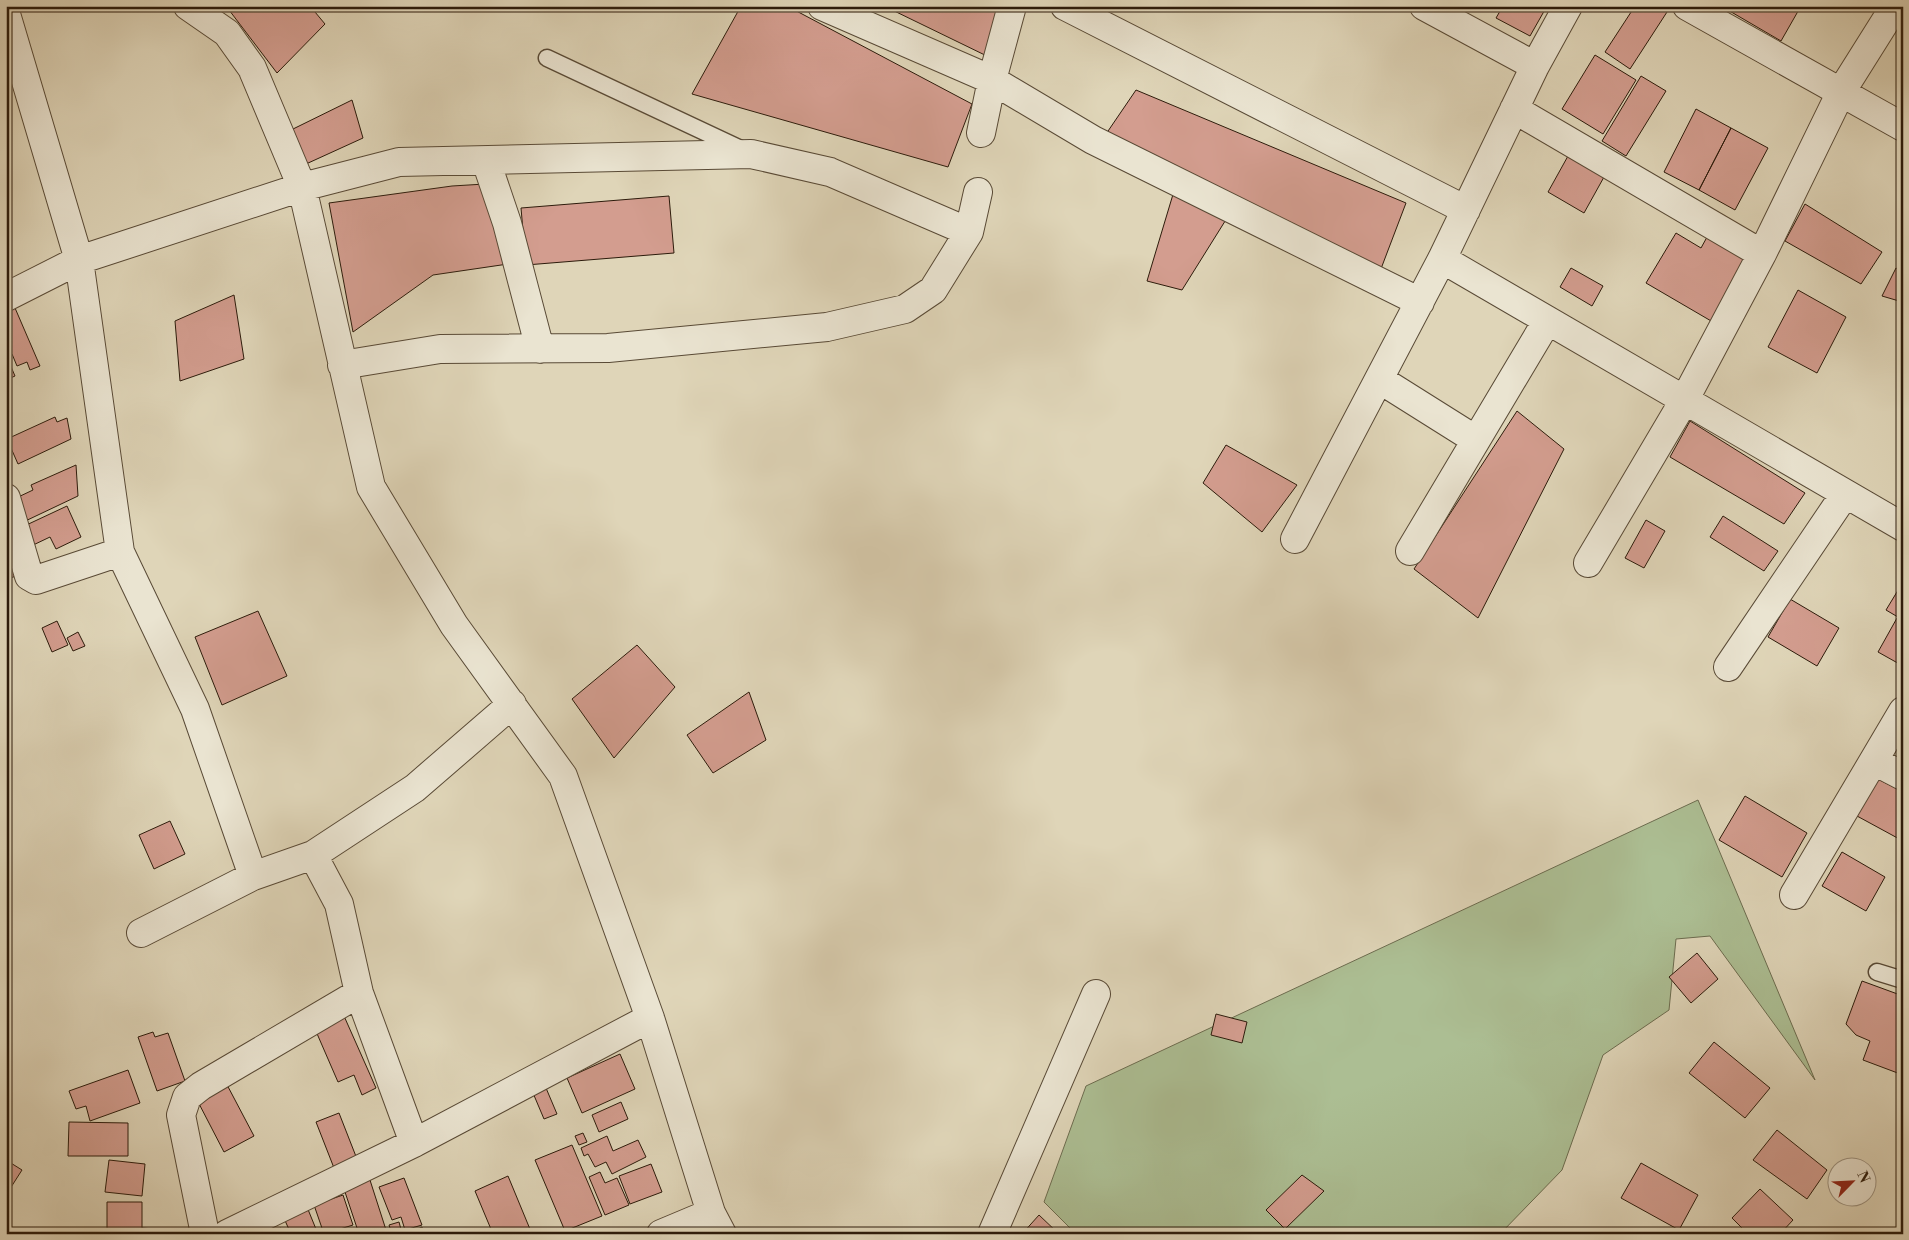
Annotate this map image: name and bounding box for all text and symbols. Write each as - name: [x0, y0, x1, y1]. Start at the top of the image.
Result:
- north arrow: [1826, 1158, 1876, 1208]
- text: N: [1852, 1168, 1873, 1186]

